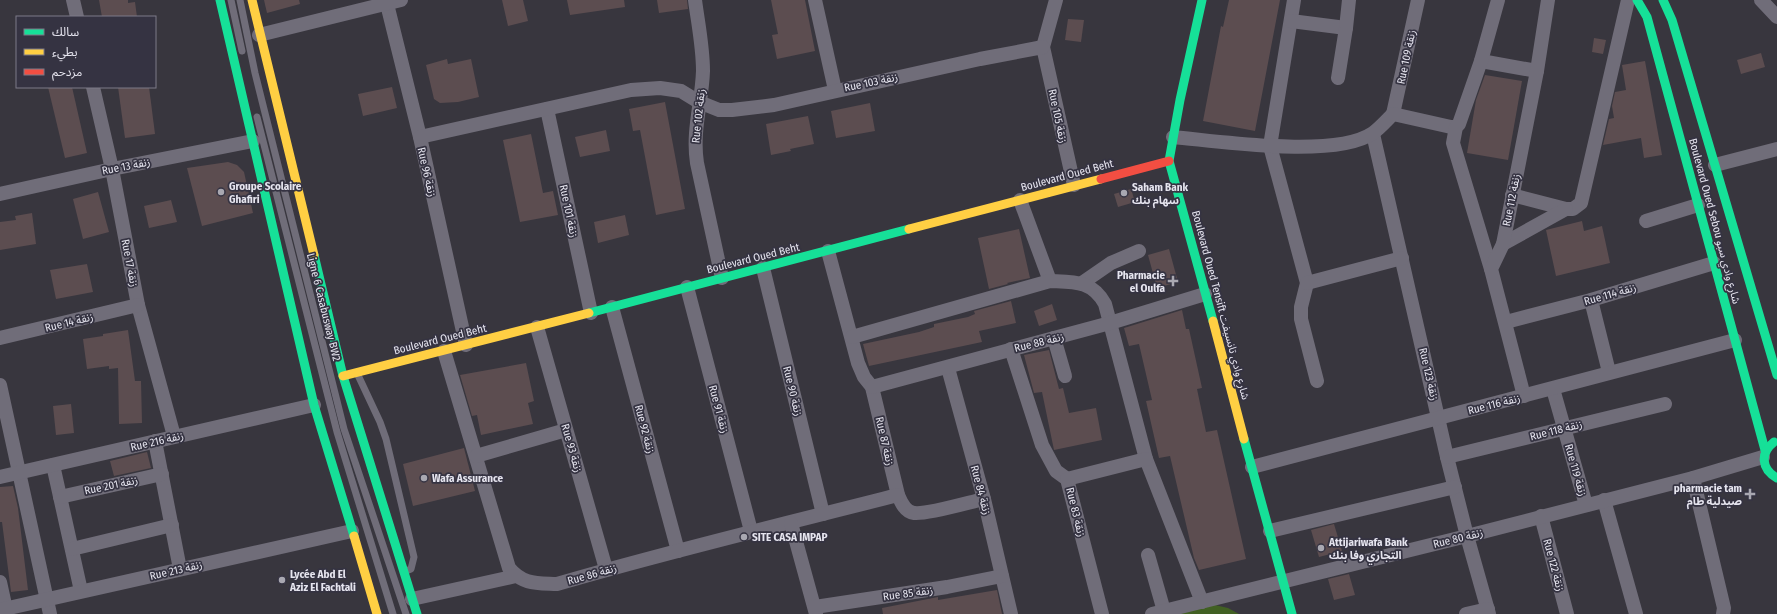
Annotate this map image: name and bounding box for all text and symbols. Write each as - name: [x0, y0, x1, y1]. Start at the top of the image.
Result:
- legend: [16, 16, 156, 88]
- text: سالك: [52, 25, 79, 39]
- street label: Rue 109 زنقة: [1394, 29, 1419, 85]
- text: بطيء: [52, 45, 78, 62]
- text: مزدحم: [52, 65, 82, 81]
- street label: Rue 103 زنقة: [843, 70, 899, 95]
- street label: Rue 102 زنقة: [689, 88, 708, 144]
- street label: Rue 105 زنقة: [1045, 88, 1070, 144]
- street label: Boulevard Oued Sebou شارع وادي سبو: [1684, 137, 1743, 306]
- street label: Rue 96 زنقة: [414, 146, 439, 198]
- street label: Rue 13 زنقة: [101, 155, 151, 178]
- street label: Boulevard Oued Beht: [1019, 157, 1115, 194]
- street label: Rue 112 زنقة: [1500, 173, 1523, 227]
- place label: Groupe Scolaire Ghafiri: [229, 180, 302, 206]
- place label: Saham Bank سهام بنك: [1132, 181, 1188, 209]
- street label: Rue 101 زنقة: [557, 183, 580, 239]
- marker: Groupe Scolaire Ghafiri: [216, 187, 226, 197]
- marker: Saham Bank سهام بنك: [1119, 188, 1129, 198]
- street label: Boulevard Oued Tensift شارع وادي تانسيفت: [1186, 209, 1252, 402]
- street label: Rue 17 زنقة: [118, 238, 141, 288]
- street label: Boulevard Oued Beht: [705, 241, 801, 276]
- street label: Ligne 6 Casabusway BW2: [304, 252, 343, 362]
- place label: Pharmacie el Oulfa: [1117, 269, 1166, 295]
- marker: Pharmacie el Oulfa: [1168, 276, 1178, 286]
- street label: Rue 114 زنقة: [1583, 281, 1638, 308]
- street label: Rue 14 زنقة: [44, 310, 95, 335]
- street label: Boulevard Oued Beht: [392, 322, 488, 357]
- street label: Rue 88 زنقة: [1013, 330, 1065, 355]
- street label: Rue 123 زنقة: [1416, 346, 1441, 402]
- street label: Rue 90 زنقة: [780, 365, 805, 417]
- street label: Rue 91 زنقة: [706, 384, 731, 435]
- street label: Rue 116 زنقة: [1466, 392, 1522, 417]
- street label: Rue 92 زنقة: [632, 403, 657, 455]
- street label: Rue 87 زنقة: [873, 415, 896, 467]
- street label: Rue 118 زنقة: [1528, 418, 1584, 443]
- street label: Rue 93 زنقة: [558, 422, 585, 474]
- street label: Rue 216 زنقة: [129, 429, 185, 454]
- street label: Rue 119 زنقة: [1562, 443, 1589, 498]
- street label: Rue 84 زنقة: [968, 464, 993, 516]
- place label: Wafa Assurance: [432, 472, 504, 485]
- street label: Rue 201 زنقة: [83, 473, 139, 498]
- marker: Wafa Assurance: [419, 473, 429, 483]
- place label: pharmacie tam صيدلية طام: [1674, 482, 1742, 510]
- street label: Rue 83 زنقة: [1063, 486, 1088, 538]
- marker: pharmacie tam صيدلية طام: [1745, 489, 1755, 499]
- street label: Rue 80 زنقة: [1432, 526, 1484, 551]
- place label: SITE CASA IMPAP: [752, 531, 827, 544]
- marker: SITE CASA IMPAP: [739, 532, 749, 542]
- place label: Attijariwafa Bank التجاري وفا بنك: [1328, 536, 1408, 565]
- street label: Rue 122 زنقة: [1540, 537, 1567, 593]
- marker: Attijariwafa Bank التجاري وفا بنك: [1316, 543, 1326, 553]
- street label: Rue 213 زنقة: [148, 558, 204, 583]
- street label: Rue 86 زنقة: [566, 561, 618, 588]
- place label: Lycée Abd El Aziz El Fachtali: [289, 568, 356, 594]
- marker: Lycée Abd El Aziz El Fachtali: [277, 575, 287, 585]
- street label: Rue 85 زنقة: [882, 584, 934, 603]

